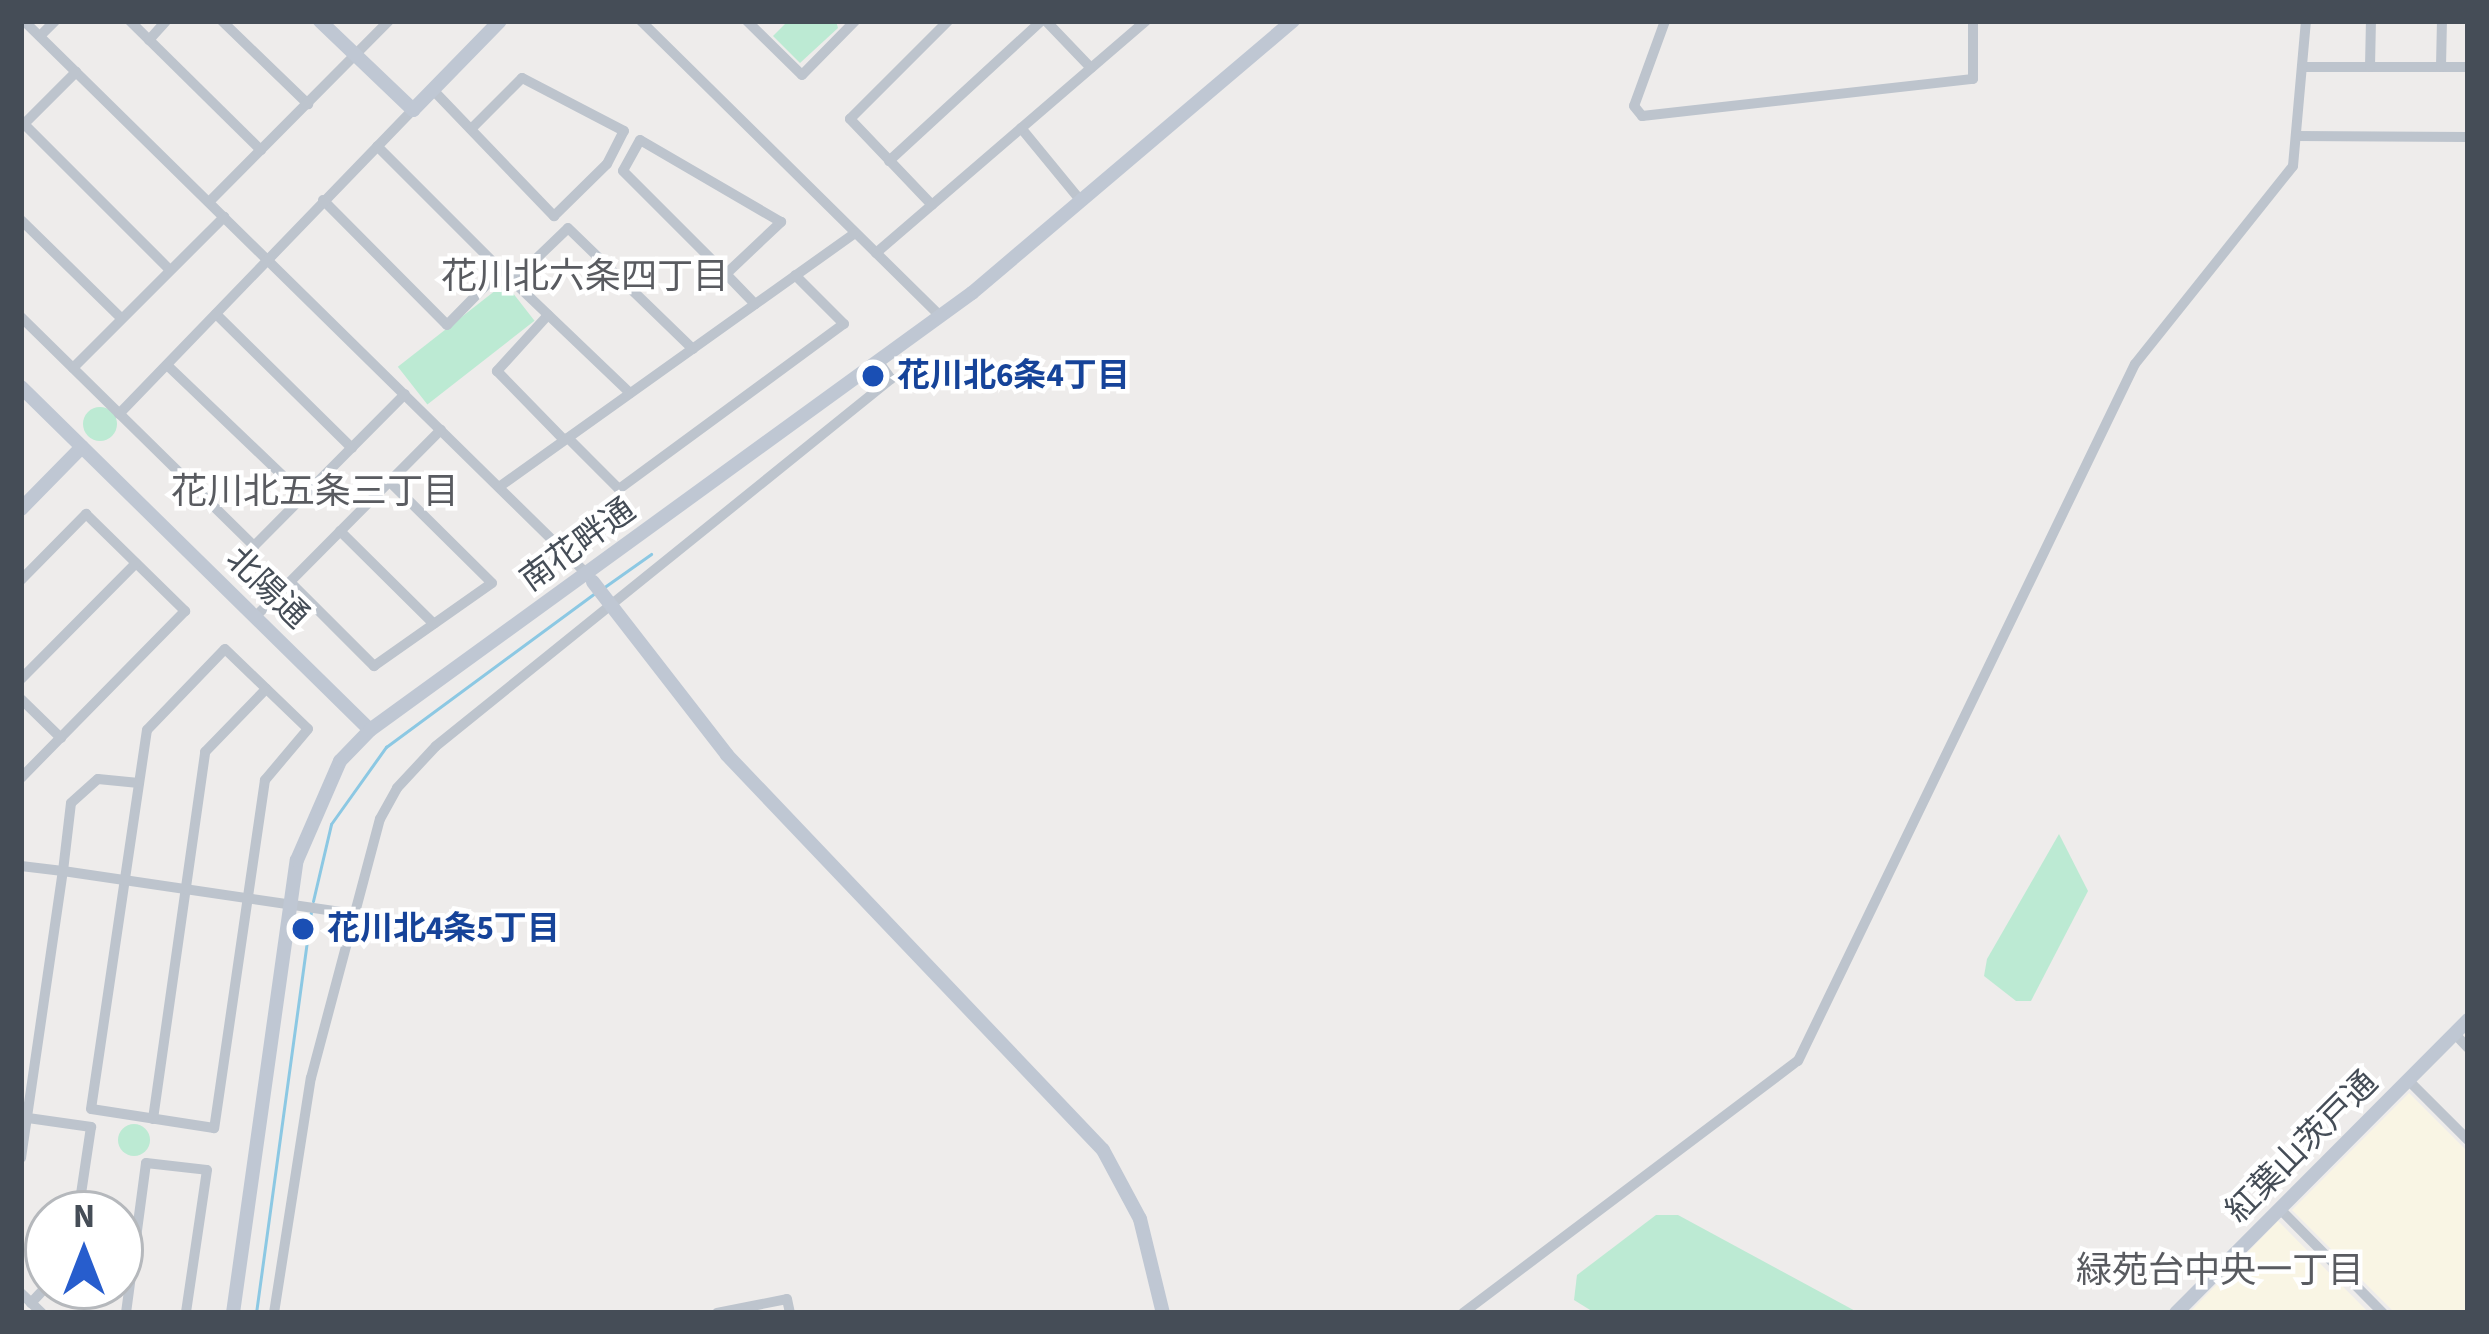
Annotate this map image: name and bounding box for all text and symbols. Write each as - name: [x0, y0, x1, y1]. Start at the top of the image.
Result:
- district label: 花川北六条四丁目: [441, 255, 729, 299]
- place label: 花川北6条4丁目: [897, 356, 1130, 396]
- marker: 花川北6条4丁目: [860, 363, 886, 389]
- district label: 花川北五条三丁目: [171, 470, 459, 514]
- street label: 南花畔通: [513, 490, 643, 600]
- street label: 北陽通: [218, 539, 316, 637]
- place label: 花川北4条5丁目: [327, 909, 560, 949]
- marker: 花川北4条5丁目: [290, 916, 316, 942]
- street label: 紅葉山茨戸通: [2218, 1063, 2386, 1231]
- north arrow: [24, 1190, 144, 1310]
- text: N: [73, 1193, 95, 1240]
- district label: 緑苑台中央一丁目: [2076, 1249, 2364, 1293]

